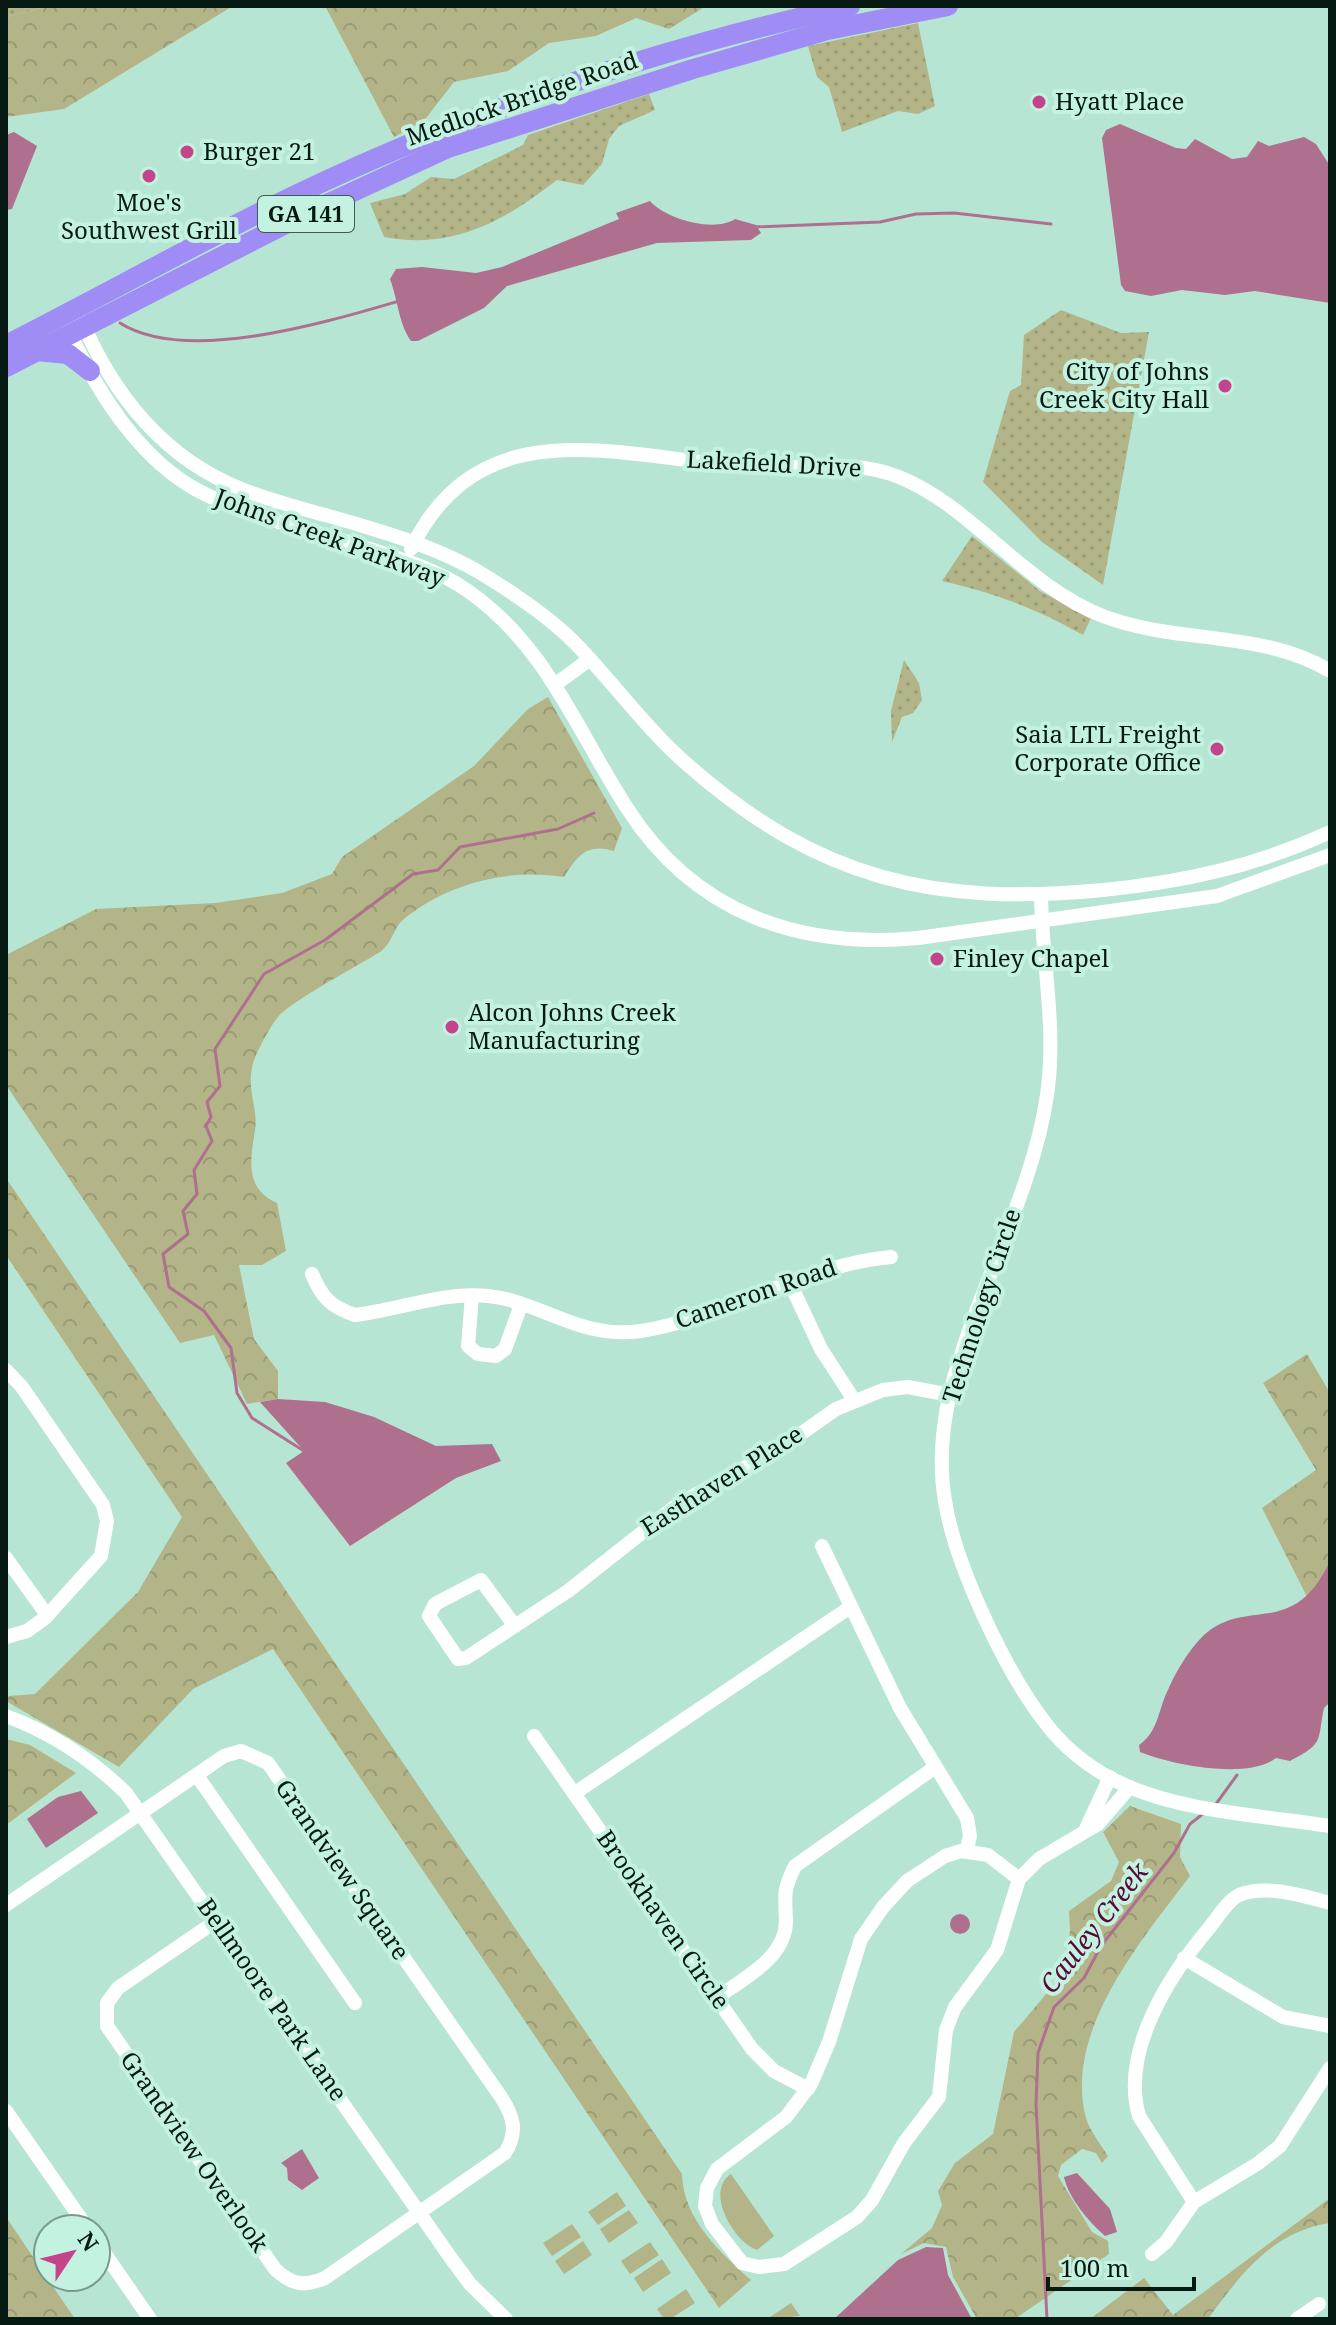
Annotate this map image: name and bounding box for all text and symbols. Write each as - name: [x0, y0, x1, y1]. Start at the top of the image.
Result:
- street label: Medlock Bridge Road: [401, 42, 642, 153]
- place label: Hyatt Place: [1055, 84, 1184, 117]
- marker: Hyatt Place: [1030, 93, 1048, 111]
- place label: Burger 21: [203, 134, 315, 167]
- marker: Burger 21: [178, 143, 196, 161]
- marker: Moe's Southwest Grill: [140, 167, 158, 185]
- place label: Moe's Southwest Grill: [61, 185, 237, 246]
- road number: GA 141: [258, 196, 354, 232]
- place label: City of Johns Creek City Hall: [1039, 354, 1210, 415]
- marker: City of Johns Creek City Hall: [1216, 377, 1234, 395]
- street label: Lakefield Drive: [686, 441, 862, 484]
- street label: Johns Creek Parkway: [210, 479, 451, 594]
- place label: Saia LTL Freight Corporate Office: [1014, 717, 1201, 778]
- marker: Saia LTL Freight Corporate Office: [1208, 740, 1226, 758]
- place label: Finley Chapel: [953, 941, 1109, 974]
- marker: Finley Chapel: [928, 950, 946, 968]
- place label: Alcon Johns Creek Manufacturing: [468, 995, 677, 1056]
- marker: Alcon Johns Creek Manufacturing: [443, 1018, 461, 1036]
- street label: Technology Circle: [934, 1204, 1028, 1407]
- street label: Cameron Road: [670, 1249, 841, 1336]
- street label: Easthaven Place: [634, 1417, 808, 1543]
- street label: Grandview Square: [268, 1772, 418, 1966]
- street label: Brookhaven Circle: [590, 1823, 738, 2015]
- water label: Cauley Creek: [1031, 1854, 1156, 2000]
- street label: Bellmoore Park Lane: [191, 1891, 356, 2107]
- street label: Grandview Overlook: [113, 2044, 278, 2259]
- north arrow: [32, 2213, 112, 2293]
- text: N: [72, 2225, 106, 2257]
- scale bar: [1048, 2241, 1194, 2291]
- text: 100 m: [1060, 2251, 1129, 2284]

